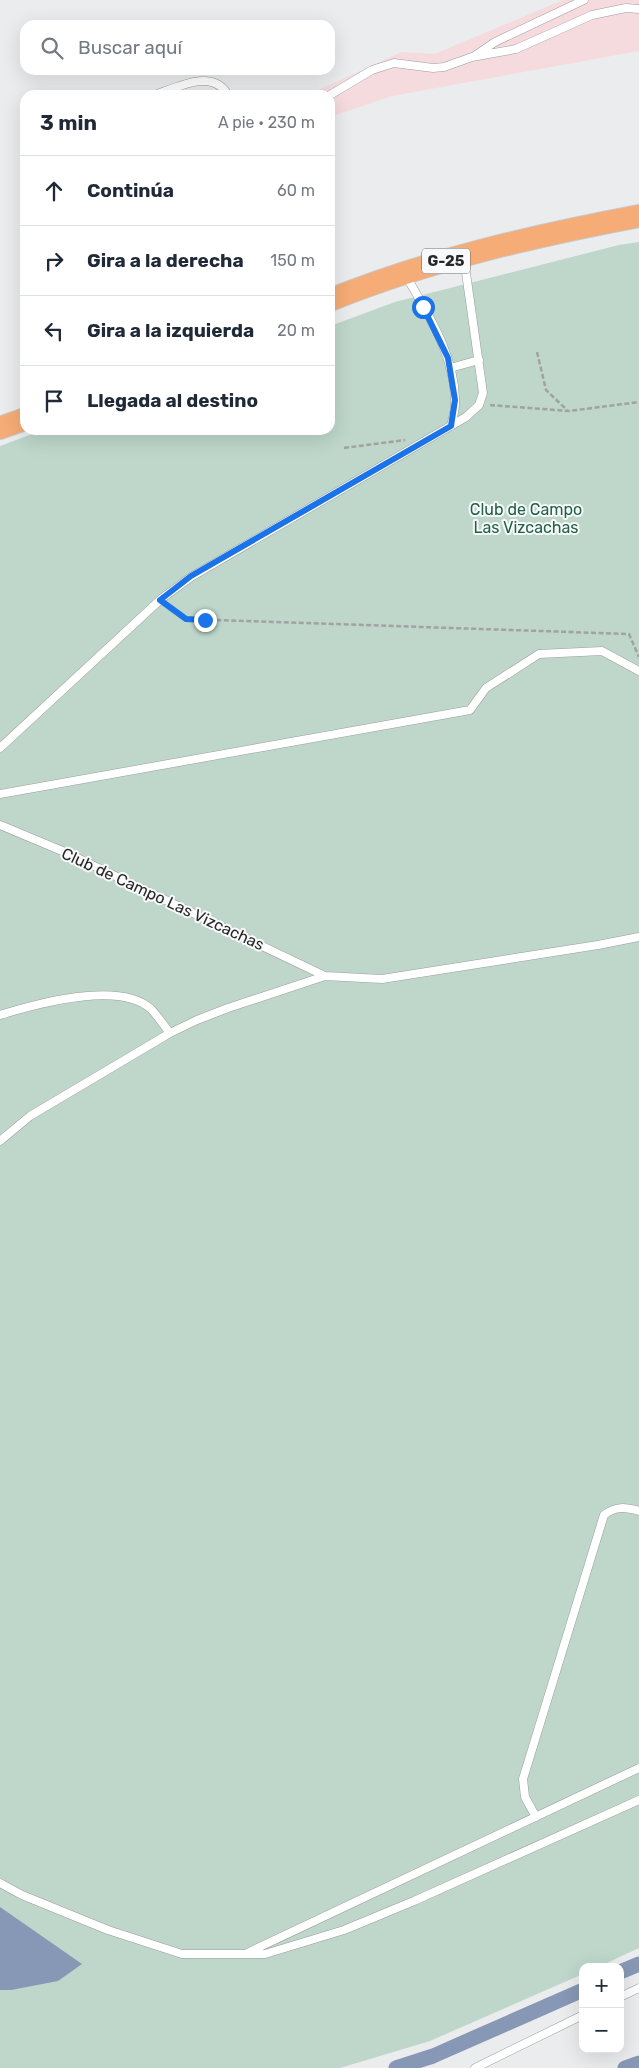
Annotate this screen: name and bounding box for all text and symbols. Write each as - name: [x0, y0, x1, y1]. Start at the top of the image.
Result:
- search box: [20, 20, 335, 75]
- icon: search: [38, 34, 66, 62]
- text: Buscar aquí: [78, 36, 182, 59]
- text: 3 min: [40, 110, 97, 135]
- text: A pie · 230 m: [218, 113, 315, 132]
- icon: ahead: [40, 177, 68, 205]
- text: Continúa: [87, 179, 174, 202]
- text: 60 m: [277, 181, 315, 200]
- icon: right: [40, 247, 68, 275]
- road number: G-25: [422, 248, 470, 274]
- text: Gira a la derecha: [87, 249, 244, 272]
- text: 150 m: [270, 251, 315, 270]
- route start: [412, 296, 435, 319]
- icon: left: [40, 317, 68, 345]
- text: Gira a la izquierda: [87, 319, 254, 342]
- text: 20 m: [277, 321, 315, 340]
- icon: arrive: [40, 387, 68, 415]
- text: Llegada al destino: [87, 389, 258, 412]
- park label: Club de Campo Las Vizcachas: [470, 500, 582, 537]
- route end: [194, 609, 217, 632]
- street label: Club de Campo Las Vizcachas: [59, 844, 267, 954]
- map controls: [579, 1963, 624, 2053]
- button: +: [579, 1963, 624, 2008]
- button: −: [579, 2008, 624, 2053]

